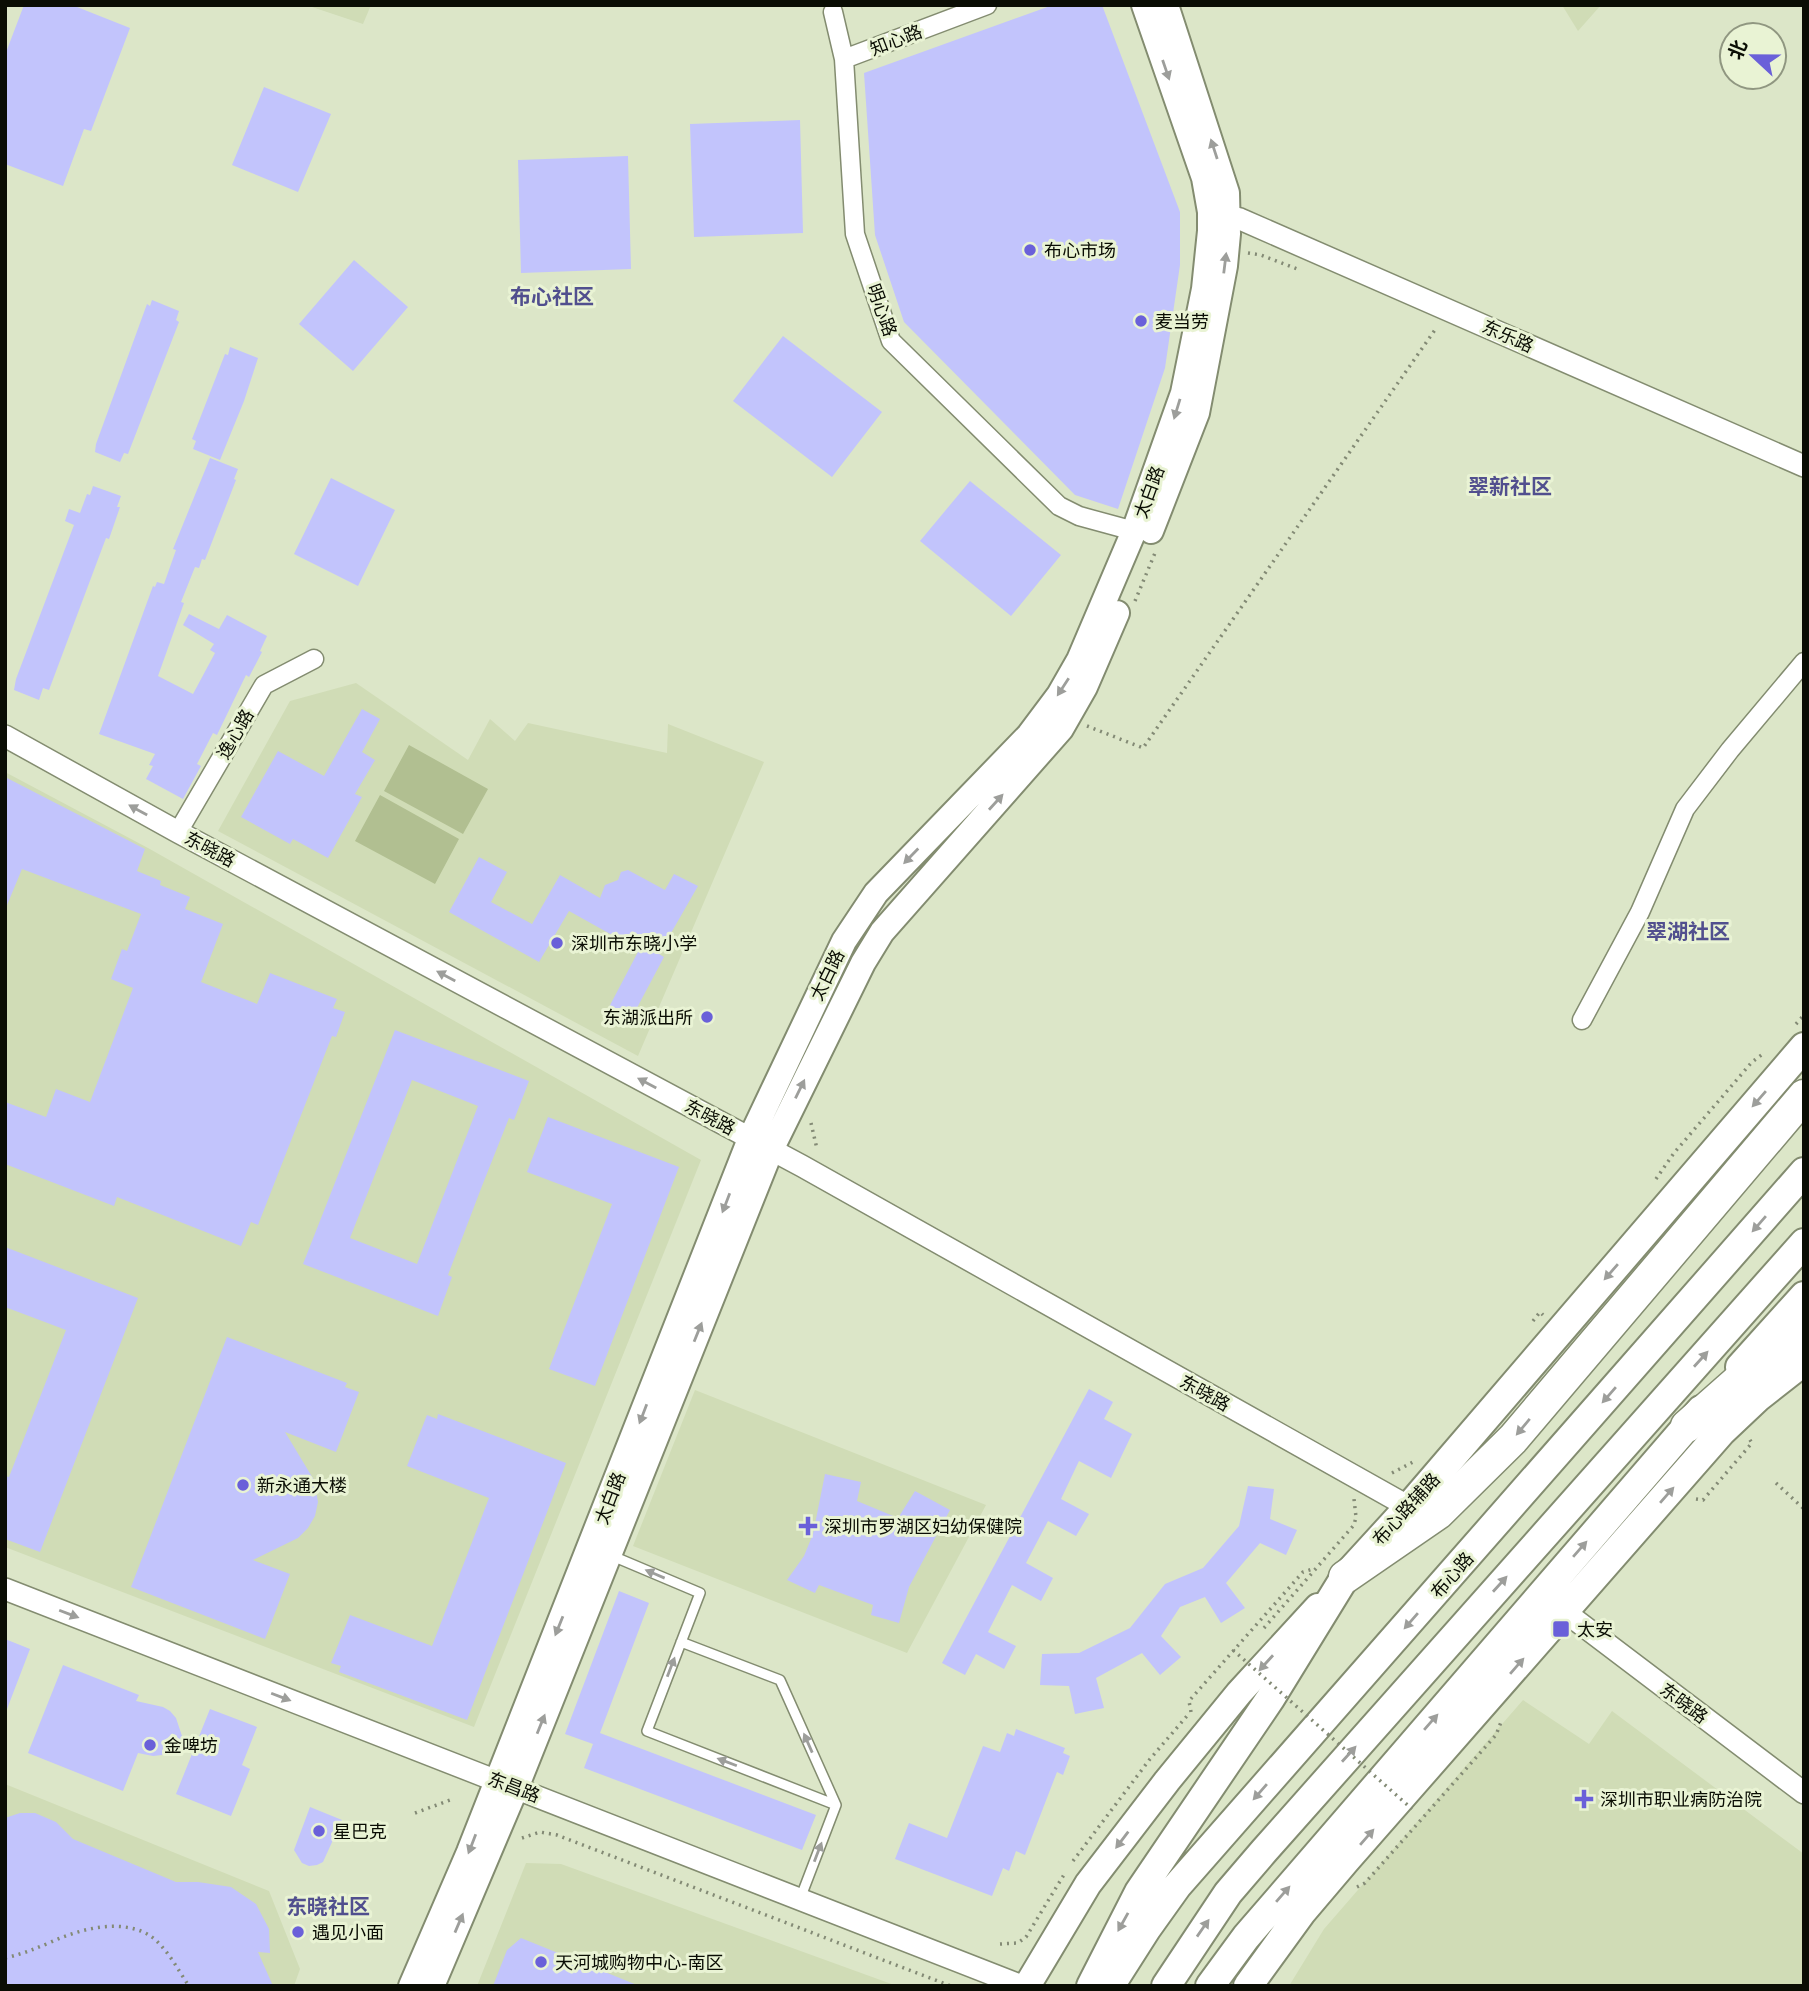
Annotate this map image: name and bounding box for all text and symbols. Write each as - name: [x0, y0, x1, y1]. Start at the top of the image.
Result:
- street label: 知心路: [867, 21, 925, 59]
- north arrow: [1718, 21, 1788, 91]
- text: 北: [1723, 37, 1751, 63]
- one-way arrow: [1161, 59, 1172, 80]
- one-way arrow: [1209, 138, 1219, 159]
- place label: 布心市场: [1044, 240, 1116, 261]
- marker: 布心市场: [1022, 242, 1038, 258]
- one-way arrow: [1220, 252, 1231, 274]
- street label: 明心路: [863, 281, 901, 339]
- district label: 布心社区: [510, 285, 594, 309]
- place label: 麦当劳: [1155, 311, 1209, 332]
- marker: 麦当劳: [1133, 313, 1149, 329]
- street label: 东乐路: [1479, 315, 1537, 357]
- one-way arrow: [1172, 399, 1182, 420]
- street label: 太白路: [1130, 463, 1168, 521]
- district label: 翠新社区: [1468, 475, 1552, 499]
- one-way arrow: [1057, 678, 1070, 697]
- street label: 逸心路: [212, 705, 258, 763]
- one-way arrow: [988, 793, 1004, 811]
- one-way arrow: [128, 804, 148, 816]
- street label: 东晓路: [181, 827, 239, 871]
- one-way arrow: [902, 847, 919, 864]
- district label: 翠湖社区: [1646, 920, 1730, 944]
- place label: 深圳市东晓小学: [571, 933, 697, 954]
- marker: 深圳市东晓小学: [549, 935, 565, 951]
- street label: 太白路: [806, 946, 848, 1004]
- one-way arrow: [437, 970, 456, 982]
- place label: 东湖派出所: [603, 1007, 693, 1028]
- marker: 东湖派出所: [699, 1009, 715, 1025]
- one-way arrow: [637, 1078, 657, 1089]
- one-way arrow: [794, 1078, 805, 1099]
- one-way arrow: [1752, 1090, 1767, 1107]
- street label: 东晓路: [681, 1095, 739, 1139]
- one-way arrow: [720, 1192, 731, 1213]
- one-way arrow: [1752, 1215, 1767, 1232]
- one-way arrow: [1604, 1263, 1619, 1280]
- one-way arrow: [692, 1321, 703, 1342]
- one-way arrow: [1692, 1351, 1708, 1368]
- street label: 东晓路: [1176, 1371, 1234, 1415]
- one-way arrow: [1602, 1386, 1617, 1403]
- one-way arrow: [637, 1404, 648, 1425]
- one-way arrow: [1516, 1417, 1531, 1435]
- street label: 太白路: [591, 1469, 629, 1527]
- street label: 布心路辅路: [1368, 1469, 1444, 1549]
- place label: 新永通大楼: [257, 1475, 347, 1496]
- marker: 新永通大楼: [235, 1477, 251, 1493]
- one-way arrow: [1659, 1486, 1675, 1504]
- marker: 深圳市罗湖区妇幼保健院: [798, 1516, 818, 1536]
- place label: 深圳市罗湖区妇幼保健院: [824, 1516, 1022, 1537]
- one-way arrow: [1572, 1540, 1588, 1558]
- street label: 布心路: [1426, 1548, 1478, 1602]
- one-way arrow: [644, 1568, 665, 1579]
- one-way arrow: [1492, 1576, 1508, 1593]
- one-way arrow: [58, 1608, 79, 1619]
- one-way arrow: [1404, 1613, 1419, 1630]
- one-way arrow: [553, 1615, 564, 1636]
- marker: 太安: [1551, 1619, 1571, 1639]
- place label: 太安: [1577, 1619, 1613, 1640]
- one-way arrow: [1259, 1655, 1275, 1672]
- one-way arrow: [666, 1657, 677, 1678]
- one-way arrow: [1509, 1657, 1525, 1675]
- street label: 东晓路: [1656, 1678, 1712, 1728]
- one-way arrow: [270, 1691, 291, 1702]
- one-way arrow: [1423, 1713, 1438, 1730]
- one-way arrow: [536, 1714, 547, 1735]
- one-way arrow: [802, 1732, 813, 1753]
- place label: 金啤坊: [164, 1735, 218, 1756]
- marker: 金啤坊: [142, 1737, 158, 1753]
- one-way arrow: [1341, 1745, 1357, 1763]
- one-way arrow: [716, 1756, 737, 1767]
- street label: 东昌路: [485, 1768, 543, 1806]
- one-way arrow: [1252, 1783, 1268, 1801]
- marker: 深圳市职业病防治院: [1574, 1789, 1594, 1809]
- place label: 深圳市职业病防治院: [1600, 1789, 1762, 1810]
- place label: 星巴克: [333, 1821, 387, 1842]
- marker: 星巴克: [311, 1823, 327, 1839]
- one-way arrow: [1359, 1828, 1375, 1846]
- one-way arrow: [1115, 1830, 1130, 1848]
- one-way arrow: [466, 1834, 477, 1855]
- one-way arrow: [812, 1841, 823, 1862]
- one-way arrow: [1275, 1886, 1290, 1903]
- district label: 东晓社区: [286, 1895, 370, 1919]
- one-way arrow: [453, 1913, 465, 1933]
- one-way arrow: [1117, 1913, 1129, 1933]
- one-way arrow: [1196, 1919, 1210, 1937]
- place label: 遇见小面: [312, 1922, 384, 1943]
- marker: 遇见小面: [290, 1924, 306, 1940]
- place label: 天河城购物中心-南区: [555, 1952, 724, 1973]
- marker: 天河城购物中心-南区: [533, 1954, 549, 1970]

